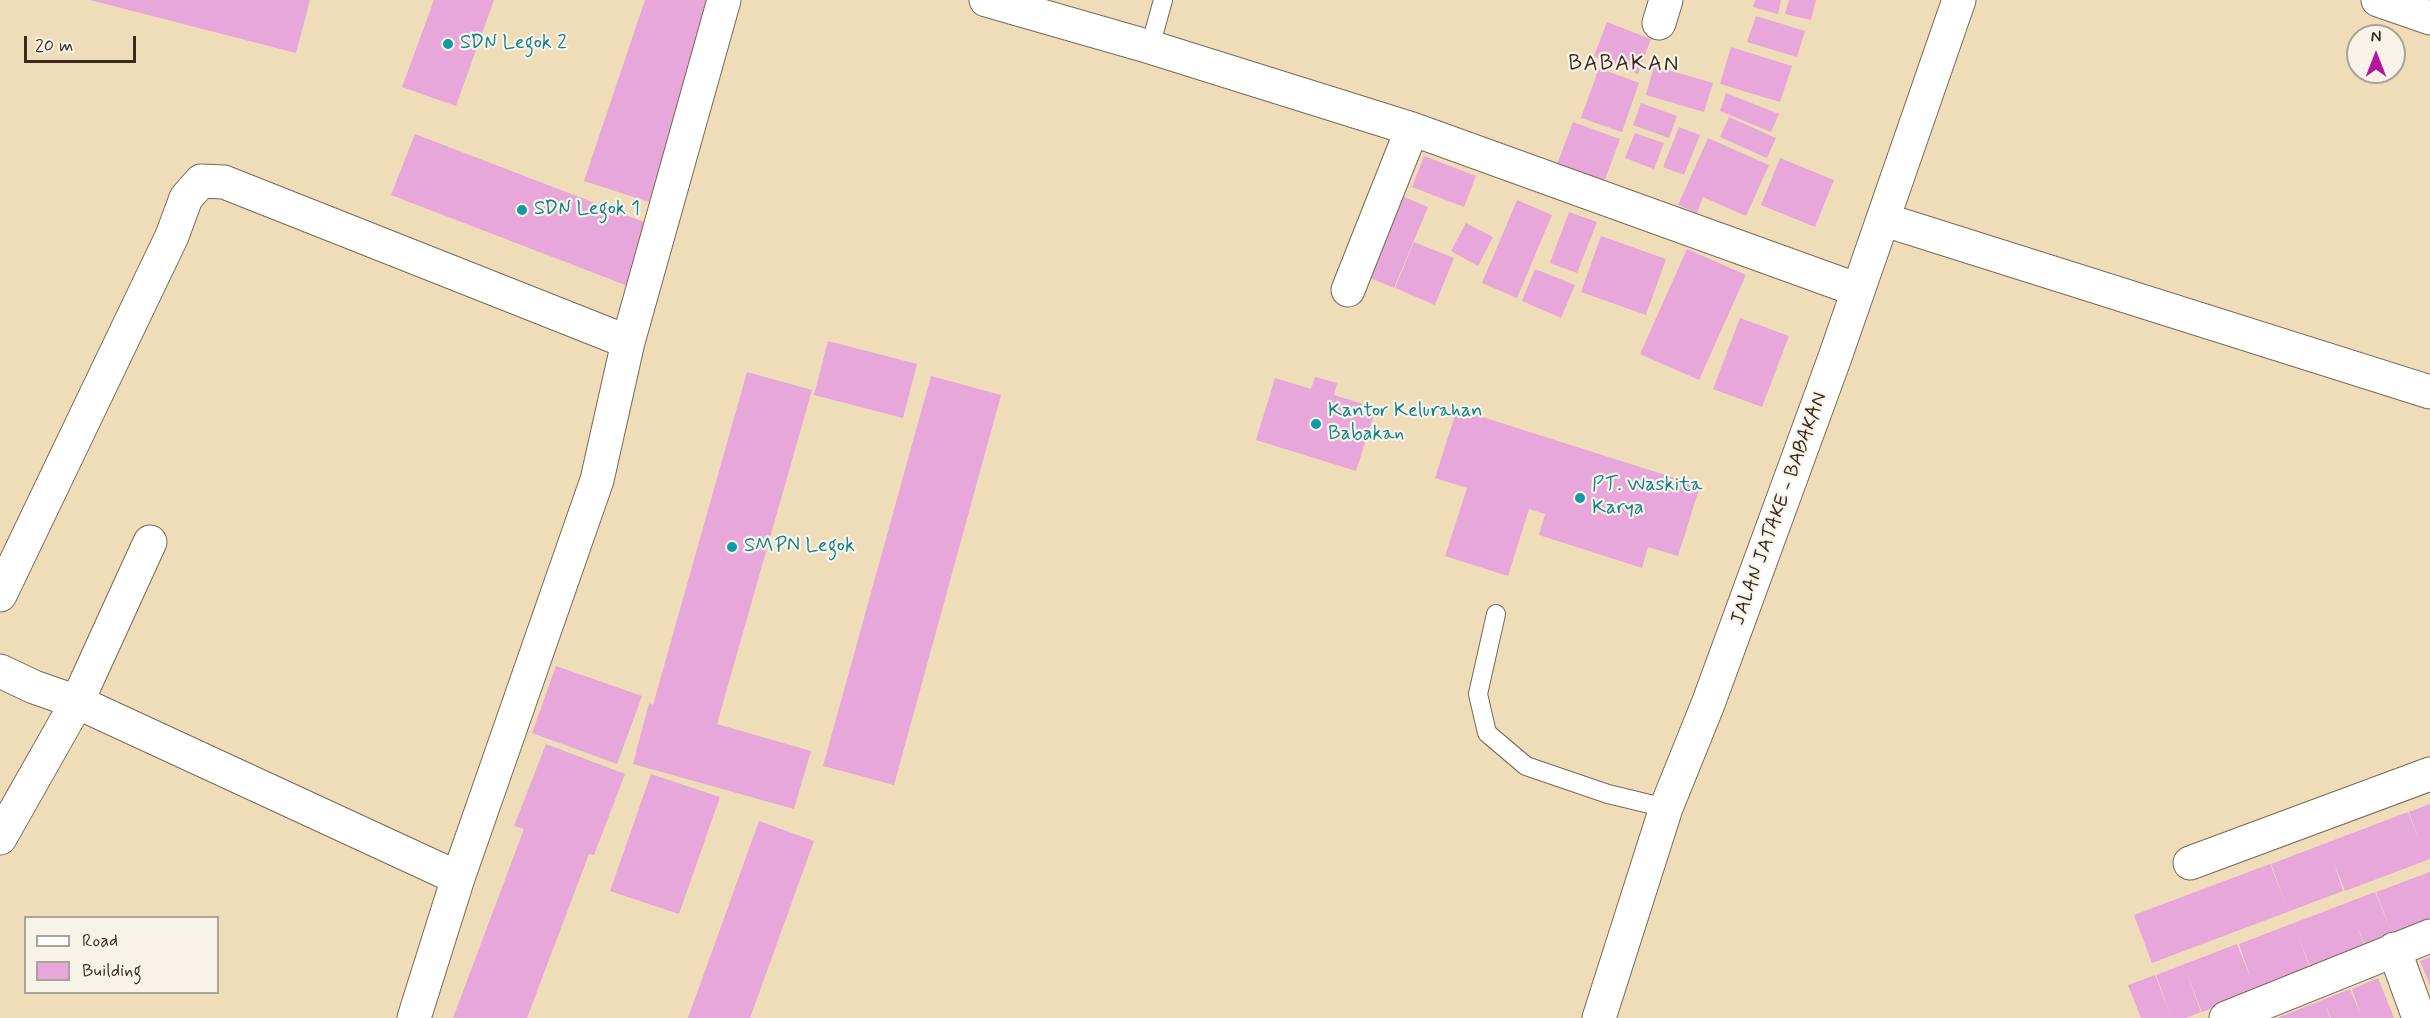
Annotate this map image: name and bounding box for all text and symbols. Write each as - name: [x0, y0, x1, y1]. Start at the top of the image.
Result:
- scale bar: [27, 24, 140, 62]
- north arrow: [2346, 24, 2406, 84]
- text: N: [2371, 27, 2381, 48]
- place label: SDN Legok 2: [460, 32, 567, 56]
- text: 20 m: [35, 34, 73, 58]
- marker: SDN Legok 2: [441, 37, 455, 51]
- district label: BABAKAN: [1570, 52, 1678, 78]
- place label: SDN Legok 1: [534, 198, 640, 222]
- marker: SDN Legok 1: [515, 203, 529, 217]
- street label: JALAN JATAKE - BABAKAN: [1727, 389, 1833, 629]
- place label: Kantor Kelurahan Babakan: [1328, 400, 1482, 447]
- marker: Kantor Kelurahan Babakan: [1309, 417, 1323, 431]
- place label: PT. Waskita Karya: [1592, 474, 1702, 521]
- marker: PT. Waskita Karya: [1573, 491, 1587, 505]
- place label: SMPN Legok: [744, 535, 855, 559]
- marker: SMPN Legok: [725, 540, 739, 554]
- legend: [24, 916, 219, 994]
- text: Road: [82, 929, 118, 953]
- text: Building: [82, 959, 142, 983]

